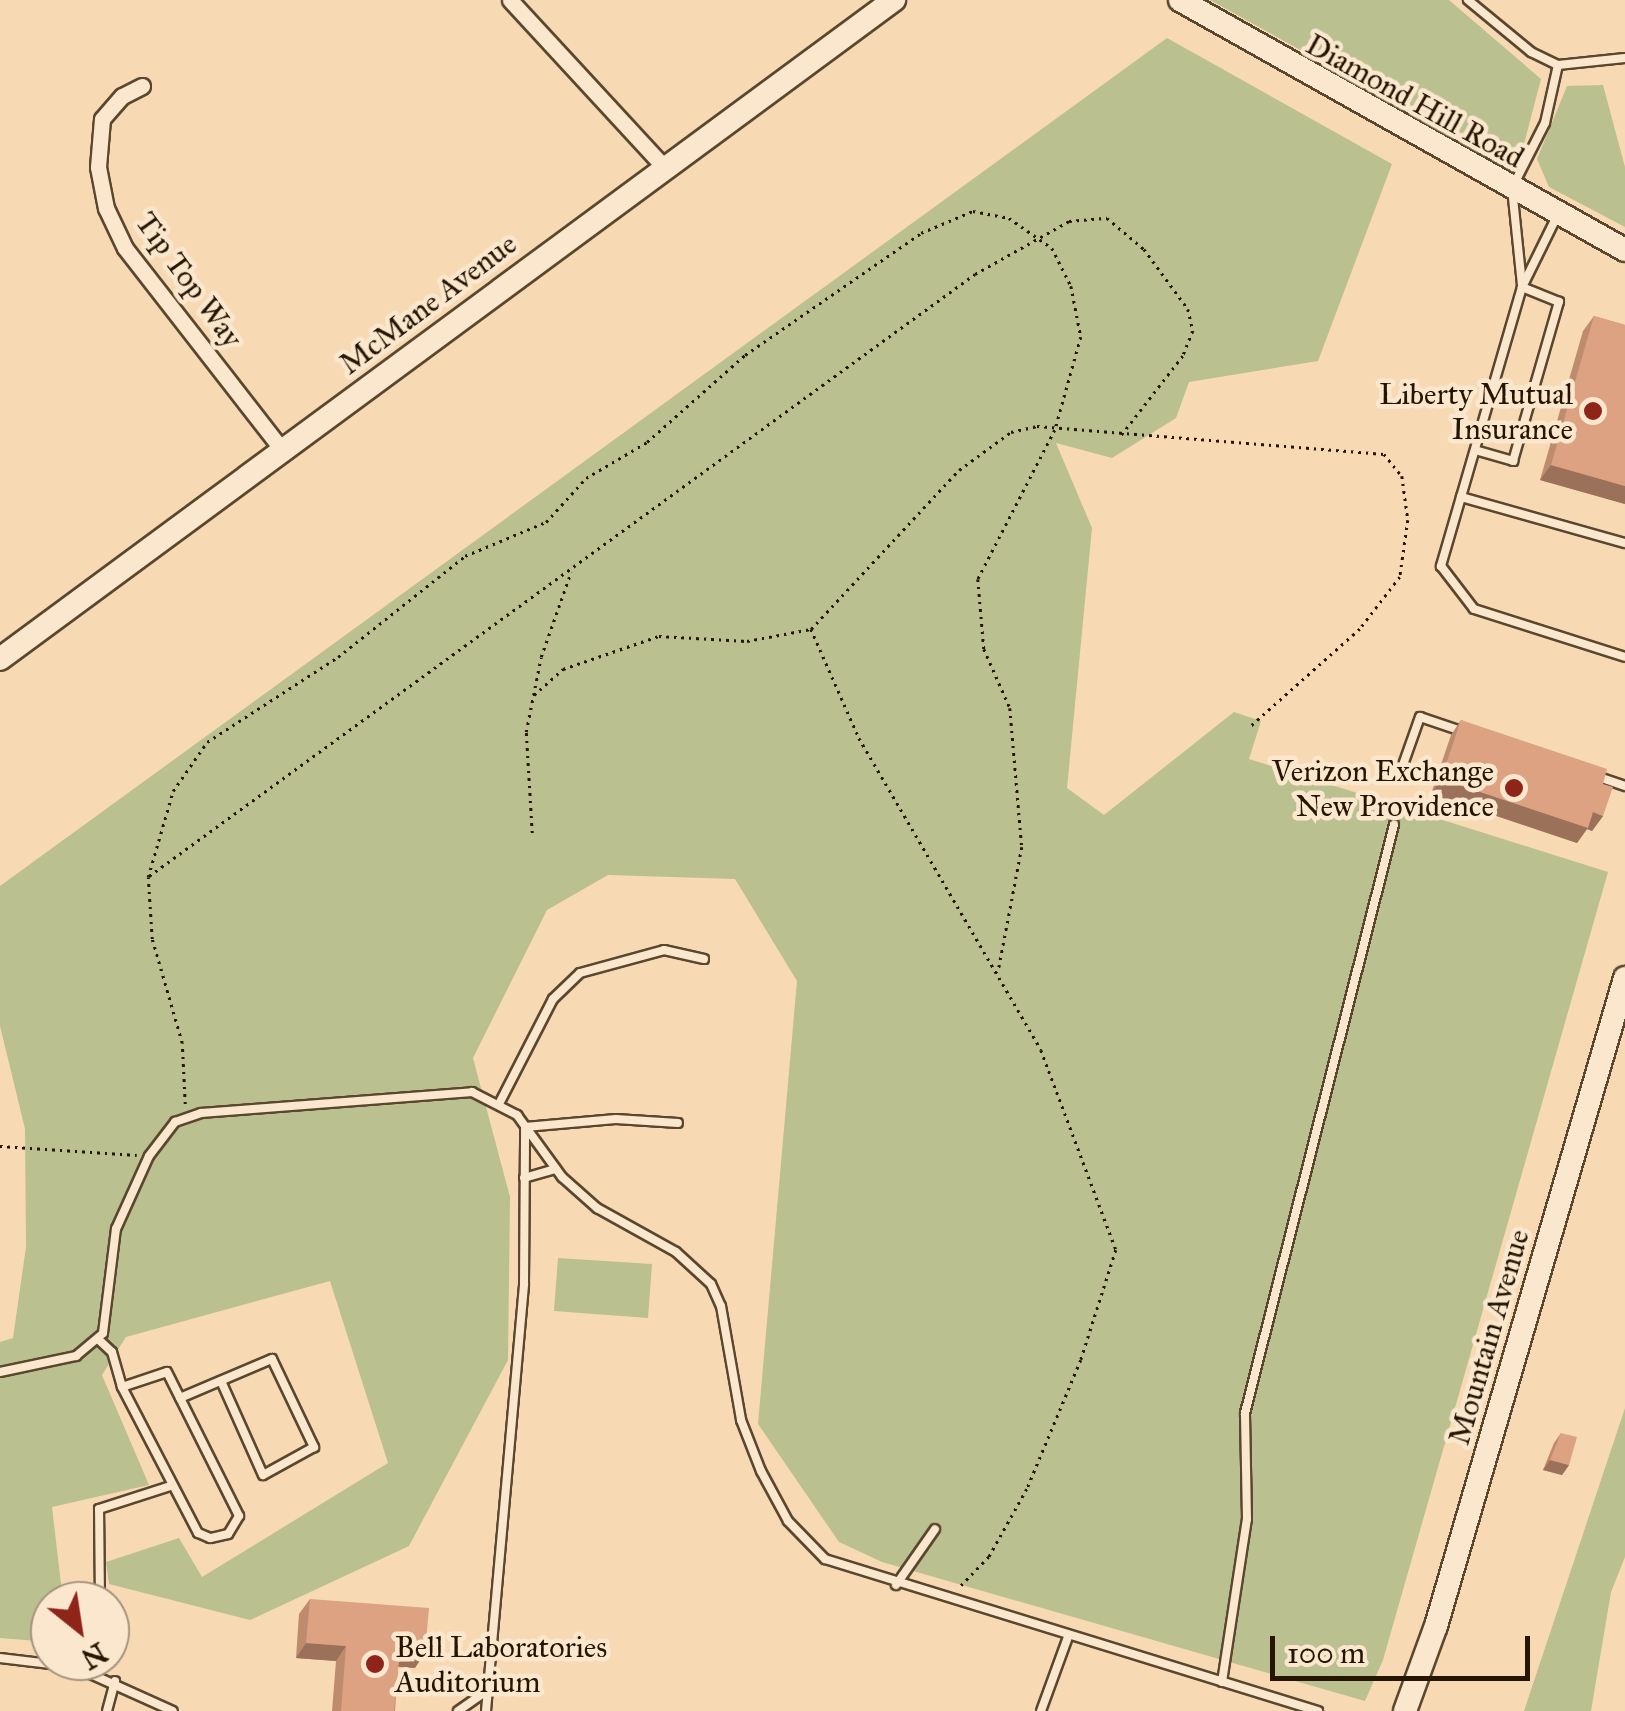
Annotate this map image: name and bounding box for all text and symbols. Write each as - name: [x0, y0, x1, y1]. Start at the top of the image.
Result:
- street label: Diamond Hill Road: [1300, 26, 1530, 176]
- street label: Tip Top Way: [128, 205, 250, 355]
- street label: McMane Avenue: [332, 226, 524, 382]
- place label: Liberty Mutual Insurance: [1379, 376, 1573, 446]
- marker: Liberty Mutual Insurance: [1582, 400, 1604, 422]
- place label: Verizon Exchange New Providence: [1272, 753, 1494, 824]
- marker: Verizon Exchange New Providence: [1503, 777, 1525, 799]
- street label: Mountain Avenue: [1441, 1225, 1537, 1449]
- north arrow: [30, 1581, 130, 1681]
- scale bar: [1275, 1616, 1535, 1678]
- place label: Bell Laboratories Auditorium: [395, 1629, 607, 1700]
- text: N: [75, 1635, 113, 1677]
- text: 100 m: [1287, 1635, 1365, 1671]
- marker: Bell Laboratories Auditorium: [364, 1653, 386, 1675]

